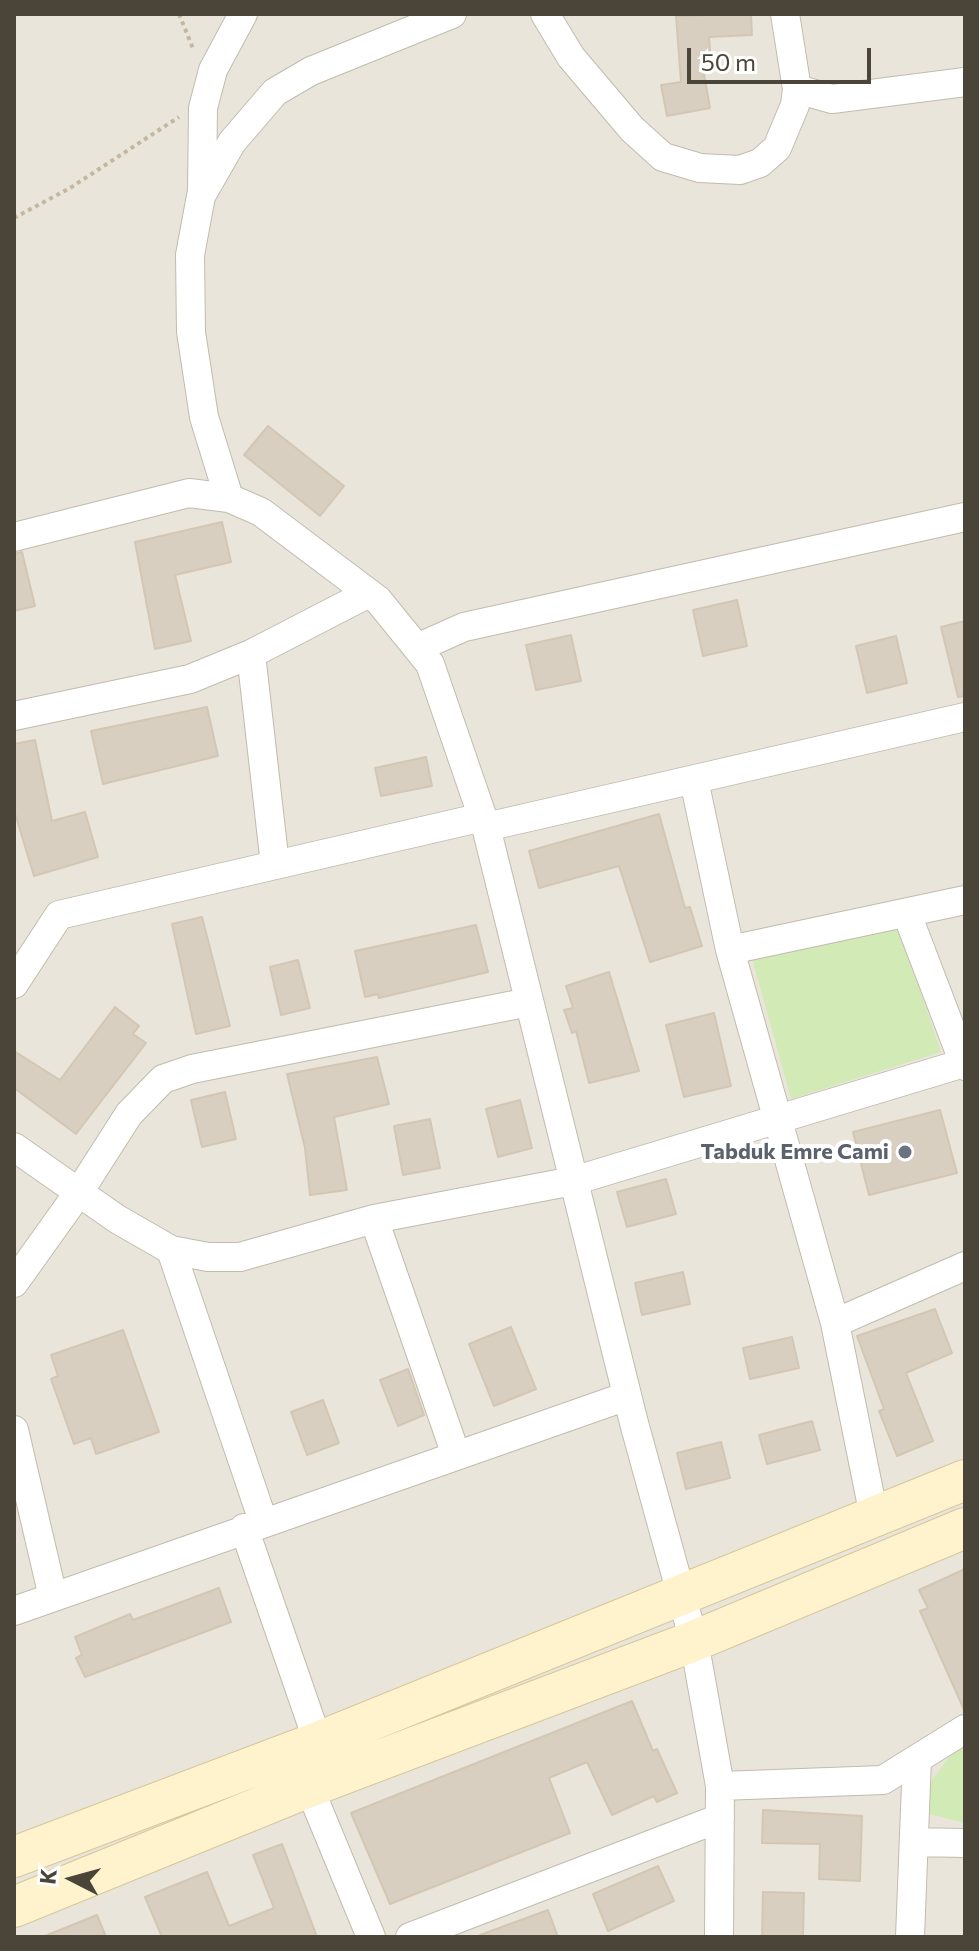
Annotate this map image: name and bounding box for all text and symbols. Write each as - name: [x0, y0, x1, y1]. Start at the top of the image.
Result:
- scale bar: [691, 32, 875, 82]
- text: 50 m: [701, 47, 756, 76]
- place label: Tabduk Emre Cami: [701, 1139, 889, 1165]
- marker: Tabduk Emre Cami: [896, 1143, 914, 1161]
- north arrow: [32, 1839, 112, 1919]
- text: K: [33, 1867, 62, 1885]

